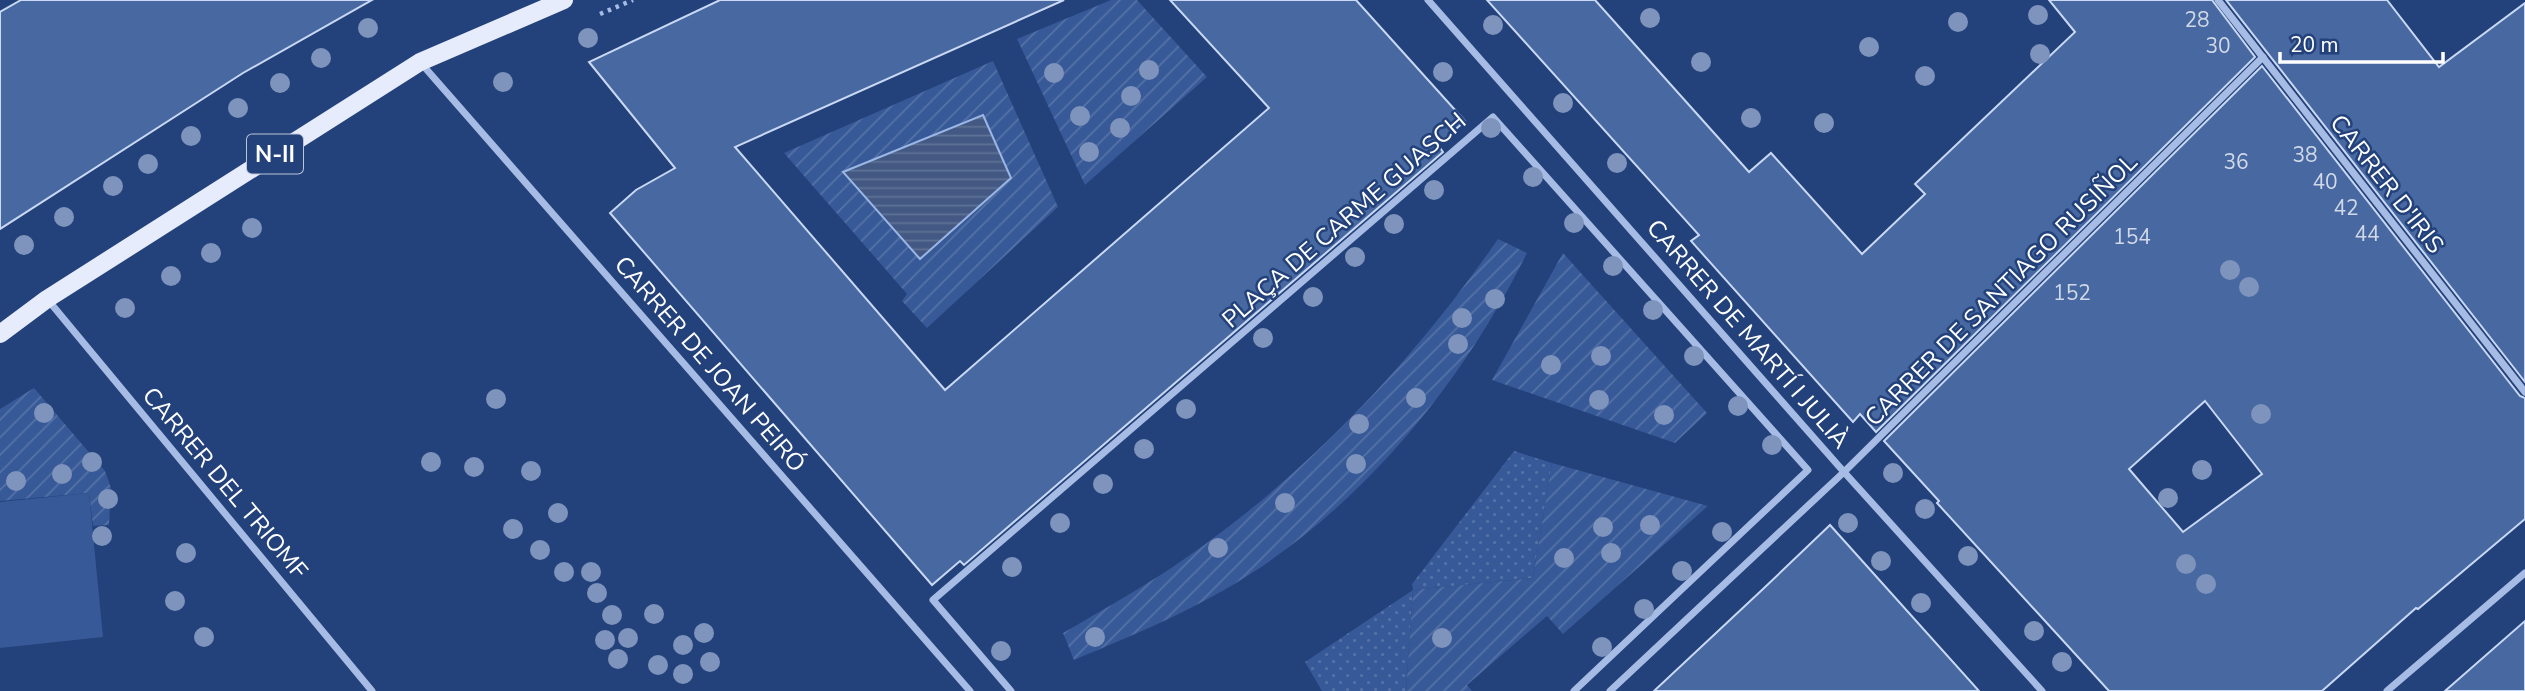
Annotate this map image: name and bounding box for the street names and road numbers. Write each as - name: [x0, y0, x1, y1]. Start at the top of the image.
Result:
- street label: PLAÇA DE CARME GUASCH: [1215, 105, 1473, 335]
- street label: CARRER D'IRIS: [2323, 108, 2451, 260]
- road number: N-II: [247, 134, 303, 174]
- street label: CARRER DE SANTIAGO RUSIÑOL: [1858, 147, 2144, 433]
- street label: CARRER DE MARTÍ I JULIÀ: [1639, 213, 1857, 456]
- street label: CARRER DE JOAN PEIRÓ: [607, 249, 813, 479]
- street label: CARRER DEL TRIOMF: [135, 380, 315, 586]

